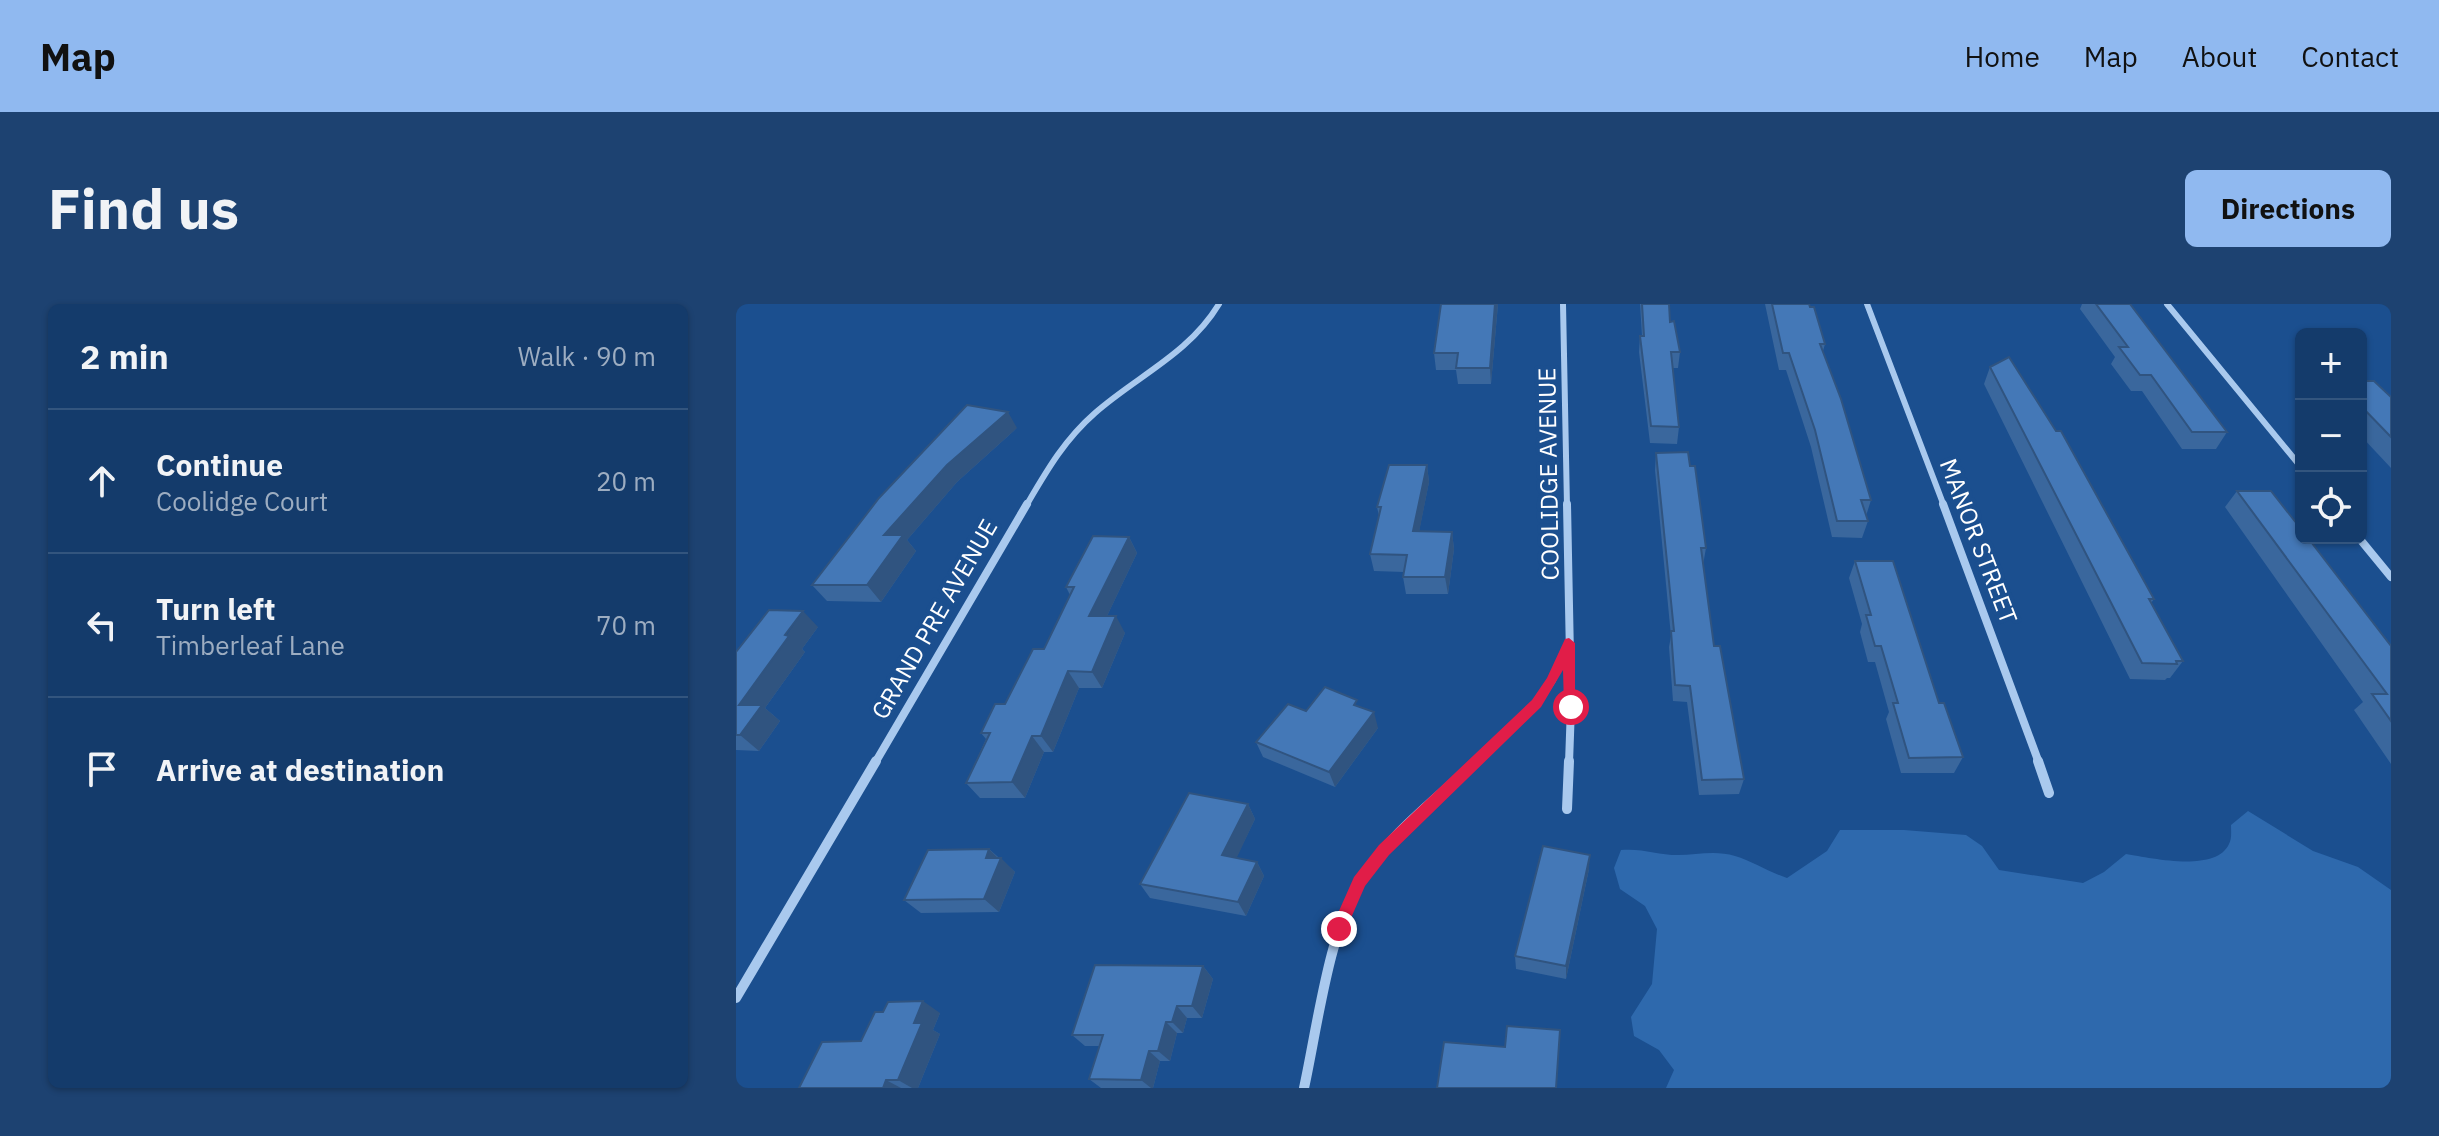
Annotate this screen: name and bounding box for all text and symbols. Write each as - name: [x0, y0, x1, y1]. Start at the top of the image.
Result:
- text: Map: [40, 32, 116, 81]
- text: Home: [1964, 38, 2040, 75]
- text: Map: [2084, 38, 2138, 75]
- text: About: [2182, 38, 2257, 75]
- text: Contact: [2301, 38, 2399, 75]
- button: Directions: [2185, 170, 2391, 247]
- text: Find us: [48, 172, 239, 244]
- map controls: [2295, 328, 2367, 544]
- button: +: [2295, 328, 2367, 400]
- text: 2 min: [80, 334, 169, 378]
- text: Walk · 90 m: [518, 339, 656, 373]
- street label: COOLIDGE AVENUE: [1530, 367, 1566, 581]
- button: −: [2295, 400, 2367, 472]
- text: Continue: [156, 445, 283, 484]
- street label: MANOR STREET: [1933, 454, 2025, 628]
- icon: ahead: [80, 459, 124, 503]
- text: 20 m: [596, 464, 656, 498]
- button: locate: [2295, 472, 2367, 544]
- text: Coolidge Court: [156, 484, 328, 518]
- street label: GRAND PRE AVENUE: [864, 513, 1004, 725]
- text: Turn left: [156, 589, 275, 628]
- icon: left: [80, 603, 124, 647]
- text: 70 m: [596, 608, 656, 642]
- text: Timberleaf Lane: [156, 628, 345, 662]
- route start: [1553, 689, 1589, 725]
- icon: arrive: [80, 747, 124, 791]
- text: Arrive at destination: [156, 750, 444, 789]
- route end: [1321, 911, 1357, 947]

